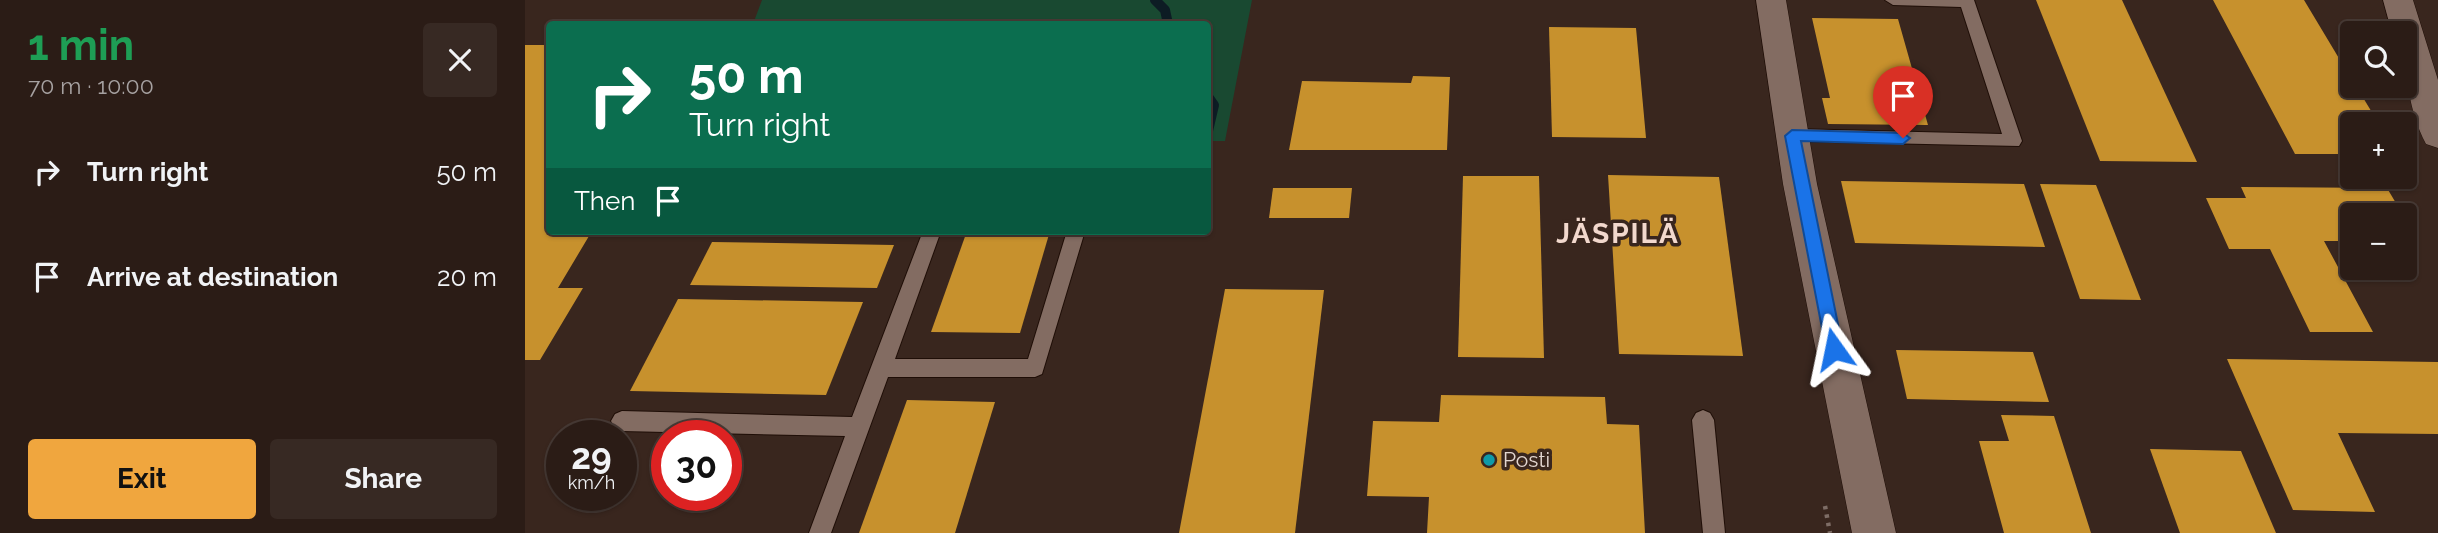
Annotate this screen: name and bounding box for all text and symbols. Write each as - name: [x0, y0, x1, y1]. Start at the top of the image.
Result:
- text: 1 min: [28, 21, 134, 70]
- map controls: [2340, 21, 2417, 280]
- button: search: [2340, 21, 2417, 98]
- button: close: [423, 23, 497, 97]
- text: 50 m: [689, 47, 804, 104]
- icon: right: [574, 49, 665, 140]
- pin: [1873, 66, 1933, 138]
- text: 70 m · 10:00: [28, 72, 154, 99]
- icon: arrive: [1884, 77, 1922, 115]
- text: Turn right: [689, 106, 830, 143]
- button: +: [2340, 112, 2417, 189]
- icon: right: [28, 153, 66, 191]
- text: Turn right: [87, 157, 208, 187]
- text: 50 m: [436, 157, 497, 187]
- icon: arrive: [649, 182, 687, 220]
- text: Then: [574, 186, 635, 216]
- button: −: [2340, 203, 2417, 280]
- district label: JÄSPILÄ: [1556, 217, 1680, 250]
- icon: arrive: [28, 258, 66, 296]
- text: Arrive at destination: [87, 262, 338, 292]
- text: 20 m: [437, 262, 497, 292]
- position arrow: [1797, 312, 1871, 386]
- speed limit sign: 30: [651, 420, 742, 511]
- text: 29: [571, 436, 612, 477]
- button: Exit: [28, 439, 256, 519]
- button: Share: [270, 439, 497, 519]
- place label: Posti: [1503, 447, 1550, 472]
- marker: Posti: [1481, 452, 1497, 468]
- text: km/h: [568, 472, 615, 493]

